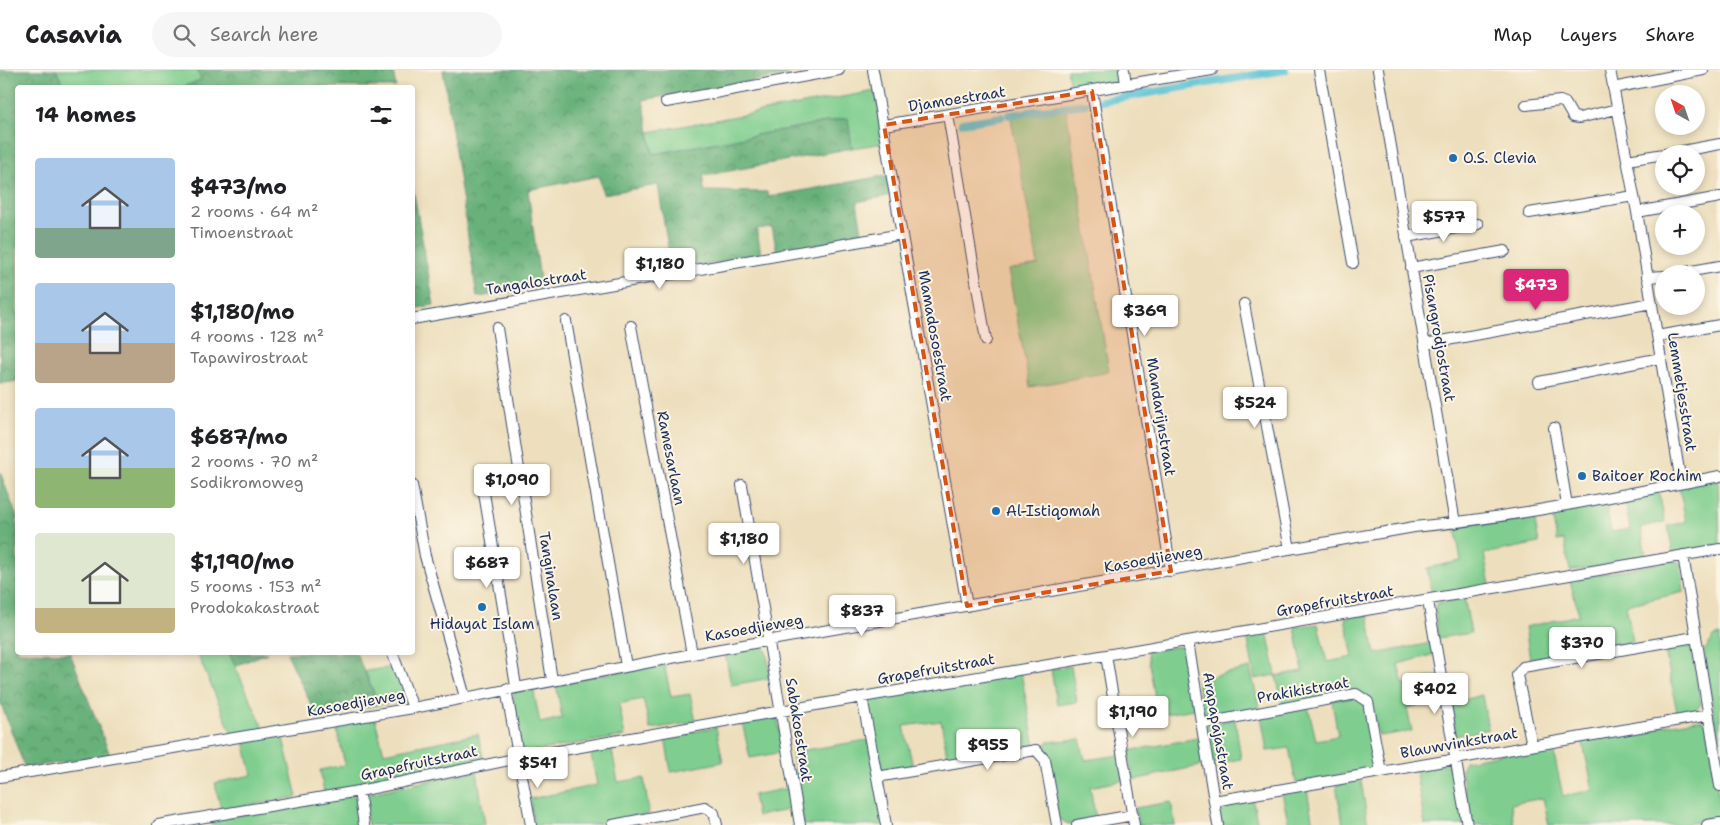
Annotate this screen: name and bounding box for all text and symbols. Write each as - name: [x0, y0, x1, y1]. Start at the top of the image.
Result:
- search box: [152, 12, 502, 57]
- text: Casavia: [25, 19, 122, 51]
- icon: search: [170, 21, 198, 49]
- text: Search here: [210, 22, 318, 47]
- text: Map: [1494, 23, 1532, 47]
- text: Layers: [1560, 23, 1617, 47]
- text: Share: [1645, 23, 1695, 47]
- street label: Djamoestraat: [907, 81, 1007, 117]
- north arrow: [1655, 85, 1705, 135]
- map controls: [1655, 85, 1705, 315]
- text: 14 homes: [35, 101, 136, 129]
- icon: filters: [367, 101, 395, 129]
- button: locate: [1655, 145, 1705, 195]
- place label: O.S. Clevia: [1463, 148, 1537, 168]
- marker: O.S. Clevia: [1447, 152, 1459, 164]
- text: $473/mo: [190, 173, 287, 201]
- icon: home: [75, 178, 135, 238]
- pin: $577: [1414, 200, 1474, 243]
- text: 2 rooms · 64 m²: [190, 201, 318, 222]
- button: +: [1655, 205, 1705, 255]
- text: $577: [1423, 206, 1465, 227]
- text: Timoenstraat: [190, 222, 293, 243]
- pin: $1,180: [619, 248, 701, 290]
- text: $1,180: [635, 253, 685, 274]
- street label: Tangalostraat: [484, 264, 588, 300]
- button: −: [1655, 265, 1705, 315]
- pin: $473: [1506, 268, 1566, 311]
- street label: Mamadosoestraat: [914, 269, 956, 403]
- street label: Pisangrodjostraat: [1418, 273, 1460, 403]
- text: $473: [1514, 274, 1558, 295]
- pin: $369: [1115, 294, 1175, 337]
- text: $1,180/mo: [190, 298, 295, 326]
- text: $369: [1123, 300, 1167, 321]
- icon: home: [75, 303, 135, 363]
- text: 4 rooms · 128 m²: [190, 326, 324, 347]
- street label: Lemmetjesstraat: [1663, 331, 1701, 453]
- text: Tapawirostraat: [190, 347, 308, 368]
- street label: Mandarijnstraat: [1142, 356, 1180, 478]
- pin: $524: [1225, 386, 1285, 429]
- text: $524: [1234, 392, 1276, 413]
- street label: Ramesarlaan: [652, 409, 690, 507]
- text: $687/mo: [190, 423, 288, 451]
- icon: home: [75, 428, 135, 488]
- text: 2 rooms · 70 m²: [190, 451, 318, 472]
- pin: $1,090: [471, 464, 553, 506]
- place label: Baitoer Rochim: [1592, 466, 1702, 486]
- text: $1,090: [485, 469, 539, 490]
- marker: Baitoer Rochim: [1576, 470, 1588, 482]
- text: Sodikromoweg: [190, 472, 304, 493]
- place label: Al-Istiqomah: [1006, 501, 1100, 521]
- marker: Al-Istiqomah: [990, 505, 1002, 517]
- pin: $1,180: [703, 522, 785, 565]
- text: $1,180: [719, 528, 769, 549]
- street label: Tanginalaan: [534, 530, 568, 622]
- street label: Kasoedjieweg: [1102, 541, 1204, 577]
- pin: $687: [457, 546, 517, 589]
- text: $1,190/mo: [190, 548, 294, 576]
- text: $687: [465, 552, 509, 573]
- icon: home: [75, 553, 135, 613]
- text: 5 rooms · 153 m²: [190, 576, 322, 597]
- street label: Grapefruitstraat: [1275, 581, 1395, 621]
- pin: $837: [832, 594, 892, 637]
- text: Prodokakastraat: [190, 597, 320, 618]
- text: $837: [840, 600, 884, 621]
- marker: Hidayat Islam: [476, 601, 488, 613]
- street label: Kasoedjieweg: [703, 610, 805, 646]
- place label: Hidayat Islam: [430, 614, 534, 634]
- pin: $370: [1552, 626, 1612, 669]
- text: $370: [1560, 632, 1604, 653]
- street label: Grapefruitstraat: [876, 649, 996, 689]
- street label: Arapapajastraat: [1198, 670, 1238, 792]
- street label: Prakikistraat: [1255, 672, 1351, 708]
- pin: $402: [1405, 672, 1465, 715]
- street label: Sabakoestraat: [781, 676, 817, 784]
- text: $402: [1413, 678, 1457, 699]
- street label: Kasoedjieweg: [305, 685, 407, 721]
- pin: $1,190: [1092, 696, 1174, 738]
- text: $1,190: [1108, 701, 1158, 722]
- street label: Blauwvinkstraat: [1399, 723, 1519, 763]
- pin: $955: [958, 728, 1018, 771]
- text: $955: [967, 734, 1009, 755]
- street label: Grapefruitstraat: [359, 741, 479, 785]
- pin: $541: [508, 746, 568, 789]
- text: $541: [519, 752, 557, 773]

